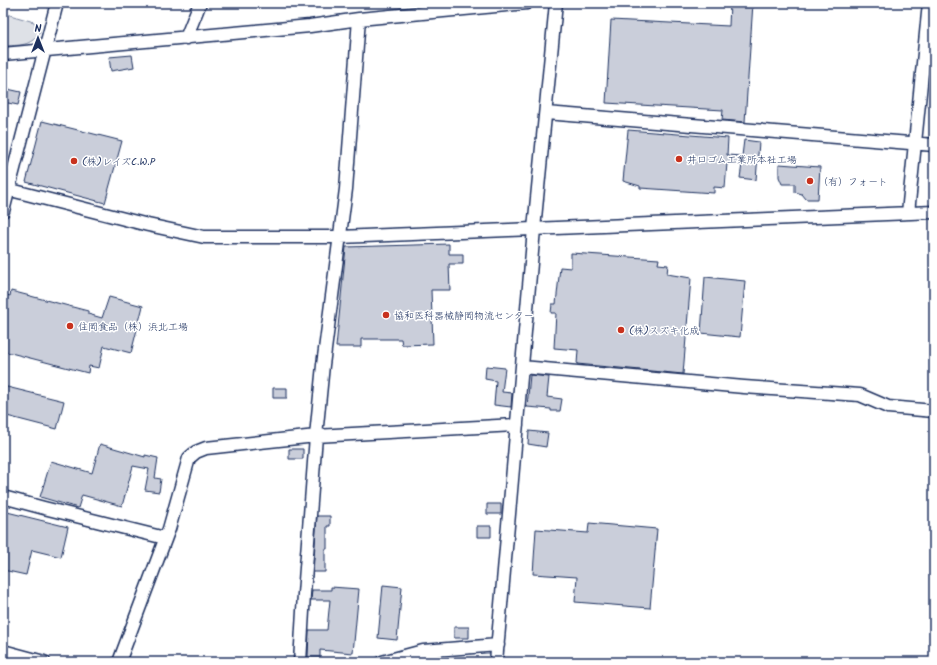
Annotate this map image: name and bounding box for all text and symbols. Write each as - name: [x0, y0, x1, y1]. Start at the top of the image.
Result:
- north arrow: [18, 18, 58, 58]
- text: N: [35, 20, 42, 38]
- place label: 井口ゴム工業所本社工場: [687, 152, 797, 168]
- place label: (株)レイズC.W.P: [82, 154, 156, 170]
- marker: 井口ゴム工業所本社工場: [674, 154, 684, 164]
- marker: (株)レイズC.W.P: [69, 156, 79, 166]
- place label: （有）フォート: [818, 174, 888, 190]
- marker: （有）フォート: [805, 176, 815, 186]
- place label: 協和医科器械静岡物流センター: [394, 308, 534, 324]
- marker: 協和医科器械静岡物流センター: [381, 310, 391, 320]
- place label: 住岡食品（株）浜北工場: [78, 319, 188, 335]
- marker: 住岡食品（株）浜北工場: [65, 321, 75, 331]
- place label: (株)スズキ化成: [629, 323, 699, 339]
- marker: (株)スズキ化成: [616, 325, 626, 335]

